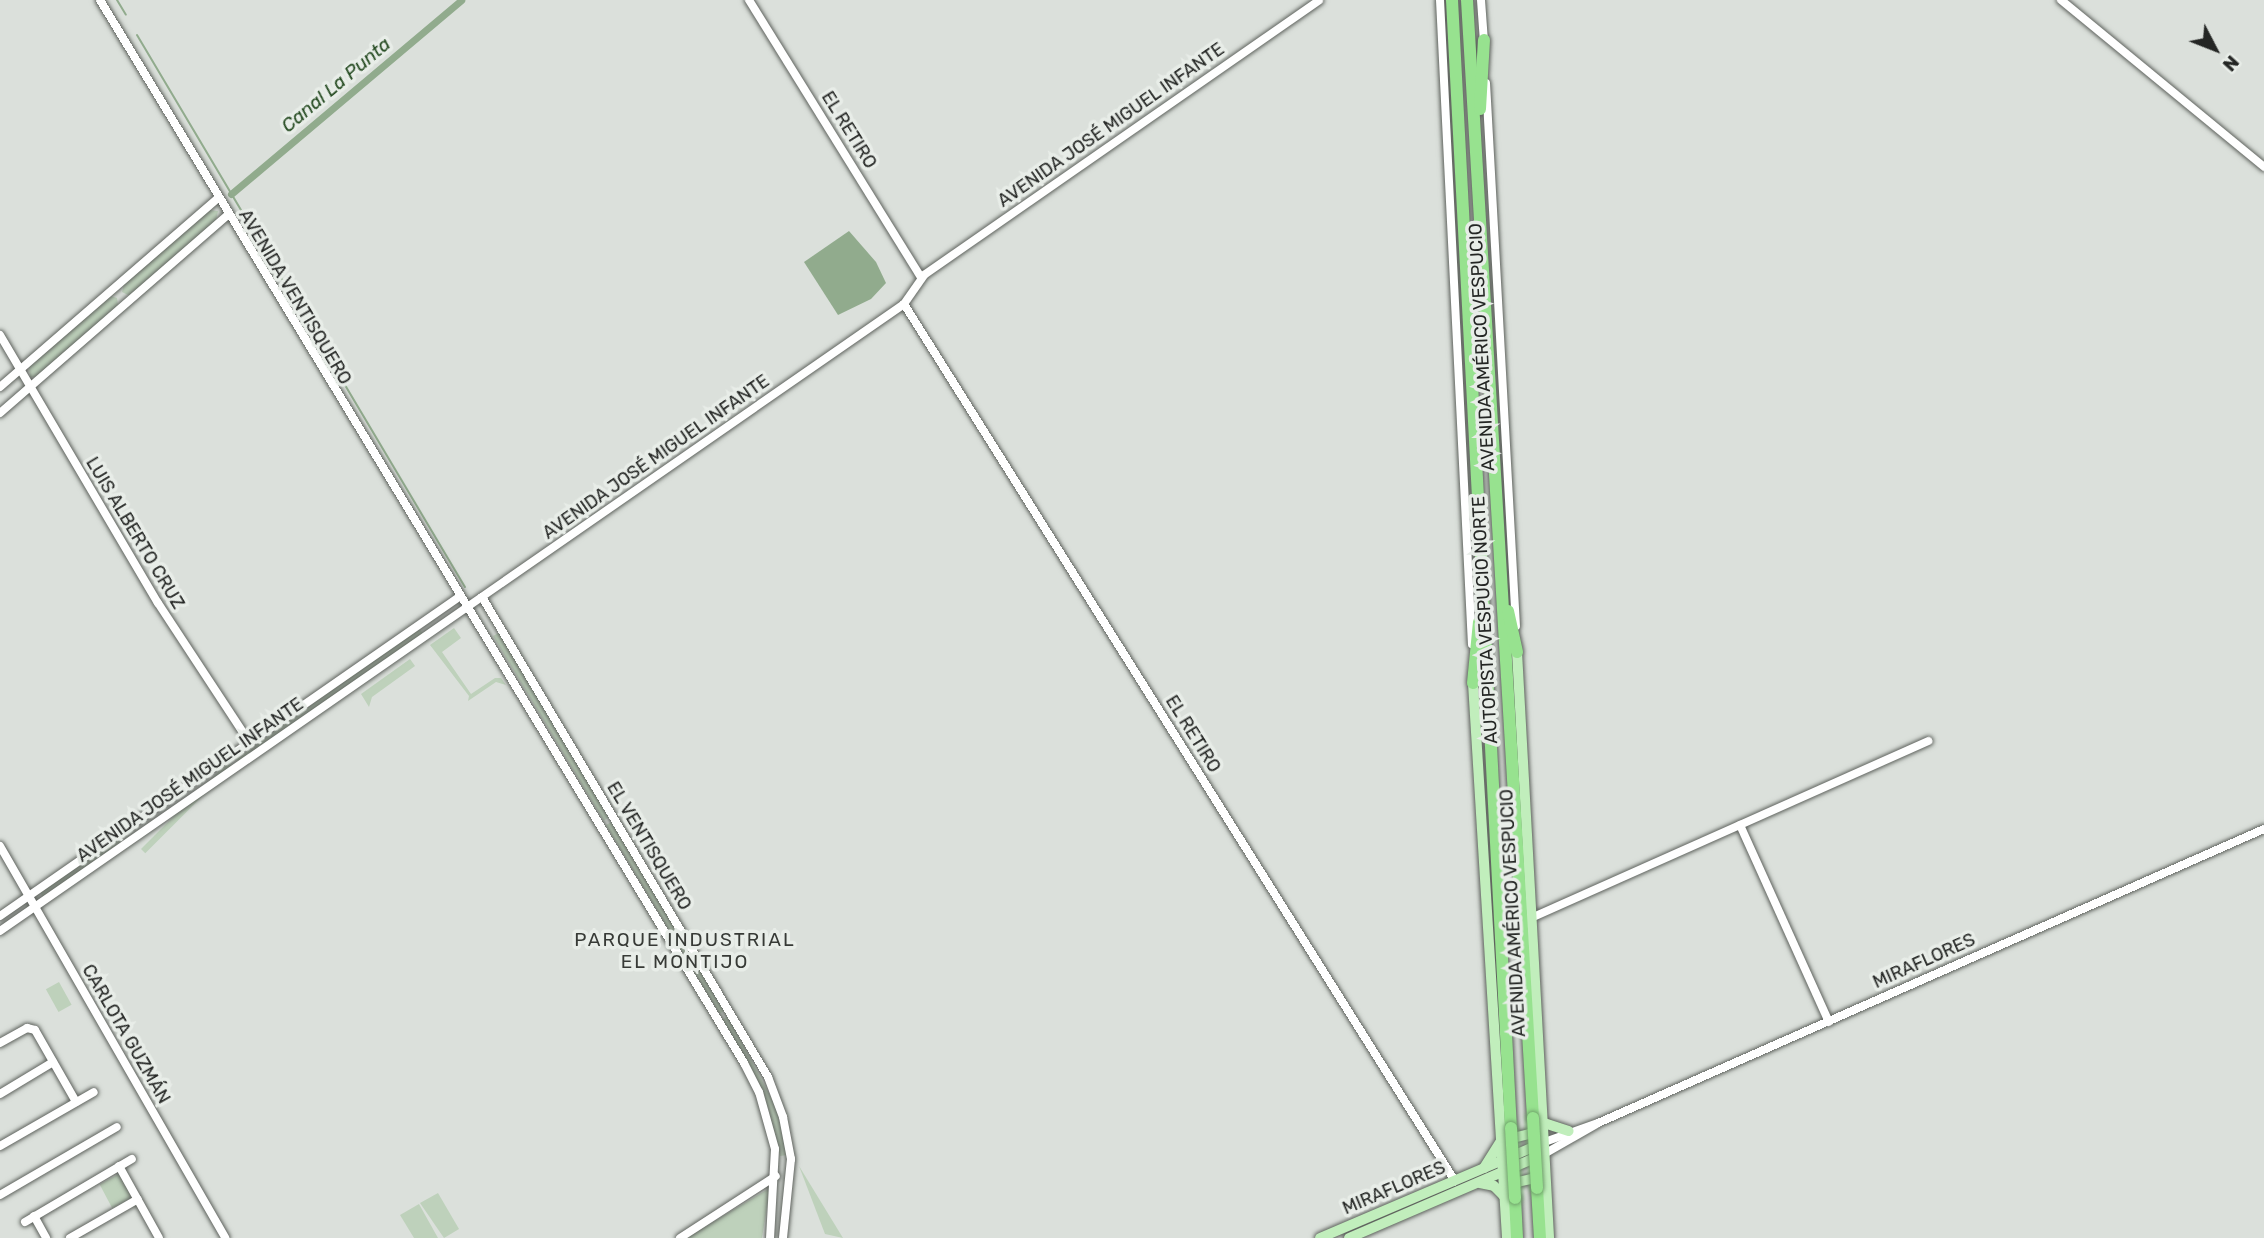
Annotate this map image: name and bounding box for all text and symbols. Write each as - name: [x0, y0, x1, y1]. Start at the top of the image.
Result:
- north arrow: [2180, 14, 2250, 84]
- water label: Canal La Punta: [277, 33, 395, 137]
- street label: AVENIDA JOSÉ MIGUEL INFANTE: [993, 38, 1229, 212]
- text: N: [2218, 51, 2244, 76]
- street label: EL RETIRO: [817, 87, 881, 173]
- street label: AVENIDA VENTISQUERO: [234, 205, 356, 389]
- street label: AVENIDA AMÉRICO VESPUCIO: [1465, 222, 1499, 472]
- street label: AVENIDA JOSÉ MIGUEL INFANTE: [538, 370, 774, 544]
- street label: LUIS ALBERTO CRUZ: [81, 453, 189, 613]
- street label: AUTOPISTA VESPUCIO NORTE: [1468, 495, 1502, 745]
- street label: EL RETIRO: [1161, 691, 1225, 777]
- street label: AVENIDA JOSÉ MIGUEL INFANTE: [72, 693, 308, 867]
- street label: EL VENTISQUERO: [602, 777, 696, 915]
- street label: AVENIDA AMÉRICO VESPUCIO: [1496, 788, 1530, 1038]
- district label: PARQUE INDUSTRIAL EL MONTIJO: [576, 929, 794, 973]
- street label: MIRAFLORES: [1870, 929, 1978, 993]
- street label: CARLOTA GUZMÁN: [77, 960, 175, 1108]
- street label: MIRAFLORES: [1339, 1157, 1449, 1219]

